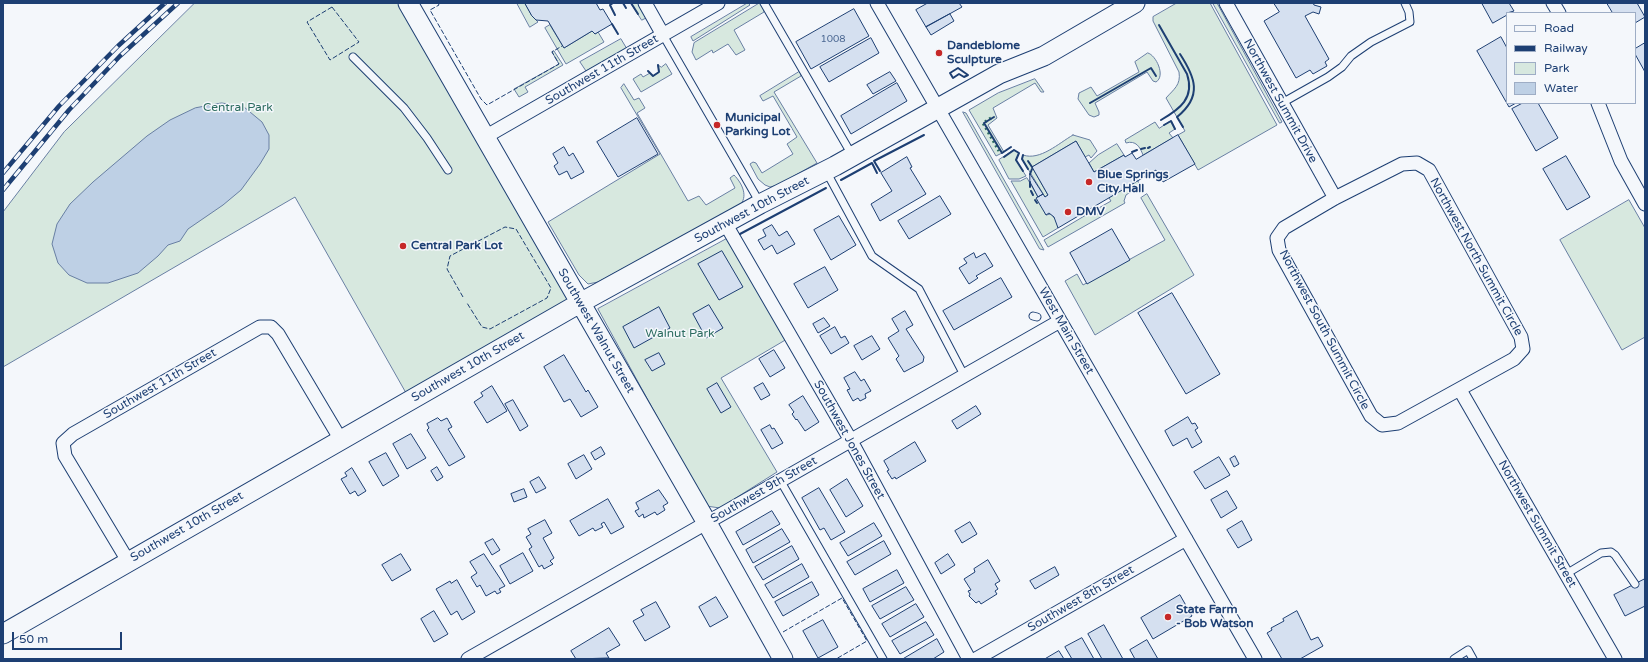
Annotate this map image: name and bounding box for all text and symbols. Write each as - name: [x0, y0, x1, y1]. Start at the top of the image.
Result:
- legend: [1506, 12, 1636, 104]
- text: Road: [1544, 21, 1574, 35]
- street label: Southwest 11th Street: [543, 32, 661, 108]
- house number: 1008: [820, 33, 846, 45]
- street label: Northwest Summit Drive: [1240, 36, 1320, 166]
- place label: Dandeblome Sculpture: [947, 39, 1020, 67]
- text: Railway: [1544, 41, 1588, 55]
- marker: Dandeblome Sculpture: [934, 48, 944, 58]
- text: Park: [1544, 61, 1570, 75]
- text: Water: [1544, 81, 1578, 95]
- park label: Central Park: [203, 101, 273, 115]
- place label: Municipal Parking Lot: [725, 111, 790, 139]
- marker: Municipal Parking Lot: [712, 120, 722, 130]
- place label: Blue Springs City Hall: [1097, 168, 1169, 196]
- street label: Southwest 10th Street: [692, 174, 812, 246]
- street label: Northwest North Summit Circle: [1426, 176, 1526, 338]
- marker: Blue Springs City Hall: [1084, 177, 1094, 187]
- place label: DMV: [1076, 205, 1105, 219]
- marker: DMV: [1063, 207, 1073, 217]
- place label: Central Park Lot: [411, 239, 503, 253]
- marker: Central Park Lot: [398, 241, 408, 251]
- street label: Northwest South Summit Circle: [1276, 248, 1372, 412]
- street label: Southwest Walnut Street: [554, 266, 638, 396]
- street label: West Main Street: [1035, 285, 1097, 377]
- park label: Walnut Park: [645, 327, 715, 341]
- street label: Southwest 10th Street: [409, 329, 527, 405]
- street label: Southwest 11th Street: [101, 346, 219, 422]
- street label: Southwest Jones Street: [810, 378, 888, 502]
- street label: Southwest 9th Street: [708, 454, 820, 526]
- street label: Northwest Summit Street: [1495, 458, 1579, 590]
- street label: Southwest 10th Street: [128, 489, 246, 565]
- street label: Southwest 8th Street: [1025, 563, 1137, 635]
- place label: State Farm - Bob Watson: [1176, 603, 1253, 631]
- marker: State Farm - Bob Watson: [1163, 612, 1173, 622]
- scale bar: [14, 624, 124, 650]
- text: 50 m: [19, 632, 48, 646]

